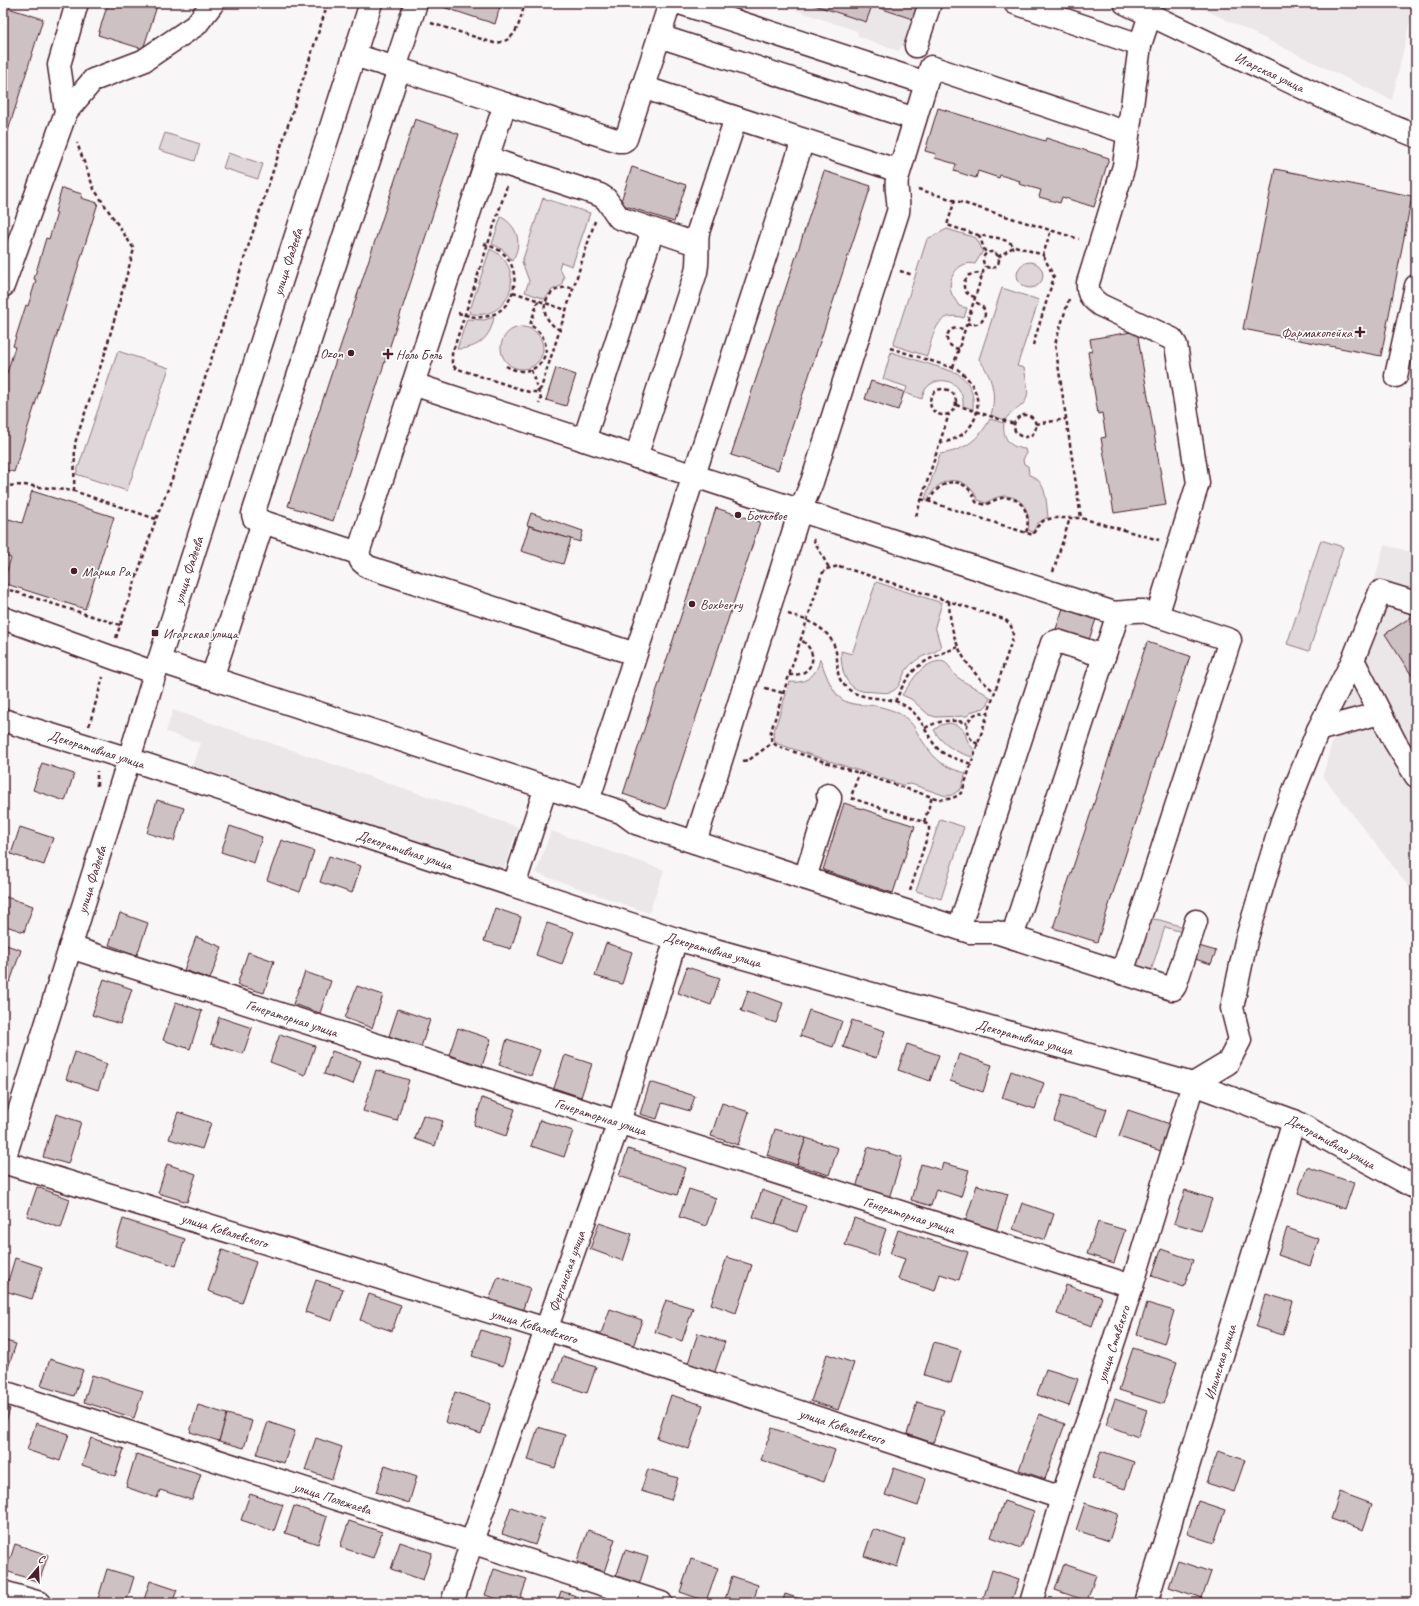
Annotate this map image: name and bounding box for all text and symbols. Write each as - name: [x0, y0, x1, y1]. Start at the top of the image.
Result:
- street label: Игарская улица: [1232, 48, 1308, 96]
- street label: улица Фадеева: [268, 225, 307, 299]
- place label: Фармакопейка: [1281, 324, 1353, 341]
- marker: Фармакопейка: [1355, 327, 1365, 337]
- place label: Ozon: [320, 345, 344, 362]
- place label: Ноль Боль: [396, 346, 443, 363]
- marker: Ozon: [346, 348, 356, 358]
- marker: Ноль Боль: [383, 349, 393, 359]
- place label: Бочковое: [746, 507, 788, 524]
- marker: Бочковое: [733, 510, 743, 520]
- street label: улица Фадеева: [169, 534, 207, 607]
- place label: Мария Ра: [82, 563, 131, 580]
- marker: Мария Ра: [69, 566, 79, 576]
- place label: Boxberry: [700, 596, 744, 613]
- marker: Boxberry: [687, 599, 697, 609]
- place label: Игарская улица: [163, 625, 239, 642]
- marker: Игарская улица: [150, 628, 160, 638]
- street label: Декоративная улица: [47, 726, 148, 772]
- street label: Декоративная улица: [355, 826, 456, 874]
- street label: улица Фадеева: [73, 843, 110, 916]
- street label: Декоративная улица: [662, 927, 764, 971]
- street label: Генераторная улица: [244, 995, 341, 1041]
- street label: Декоративная улица: [975, 1015, 1076, 1059]
- street label: Генераторная улица: [553, 1094, 650, 1139]
- street label: Декоративная улица: [1284, 1110, 1379, 1173]
- street label: Генераторная улица: [861, 1192, 958, 1238]
- street label: улица Ковалевского: [179, 1209, 272, 1252]
- street label: Ферганская улица: [545, 1228, 589, 1314]
- street label: улица Ставского: [1092, 1302, 1134, 1385]
- street label: улица Ковалевского: [488, 1304, 582, 1348]
- street label: Илимская улица: [1200, 1321, 1240, 1402]
- street label: улица Ковалевского: [796, 1404, 889, 1449]
- street label: улица Полежаева: [291, 1477, 374, 1518]
- north arrow: [18, 1548, 58, 1588]
- text: С: [36, 1551, 48, 1567]

